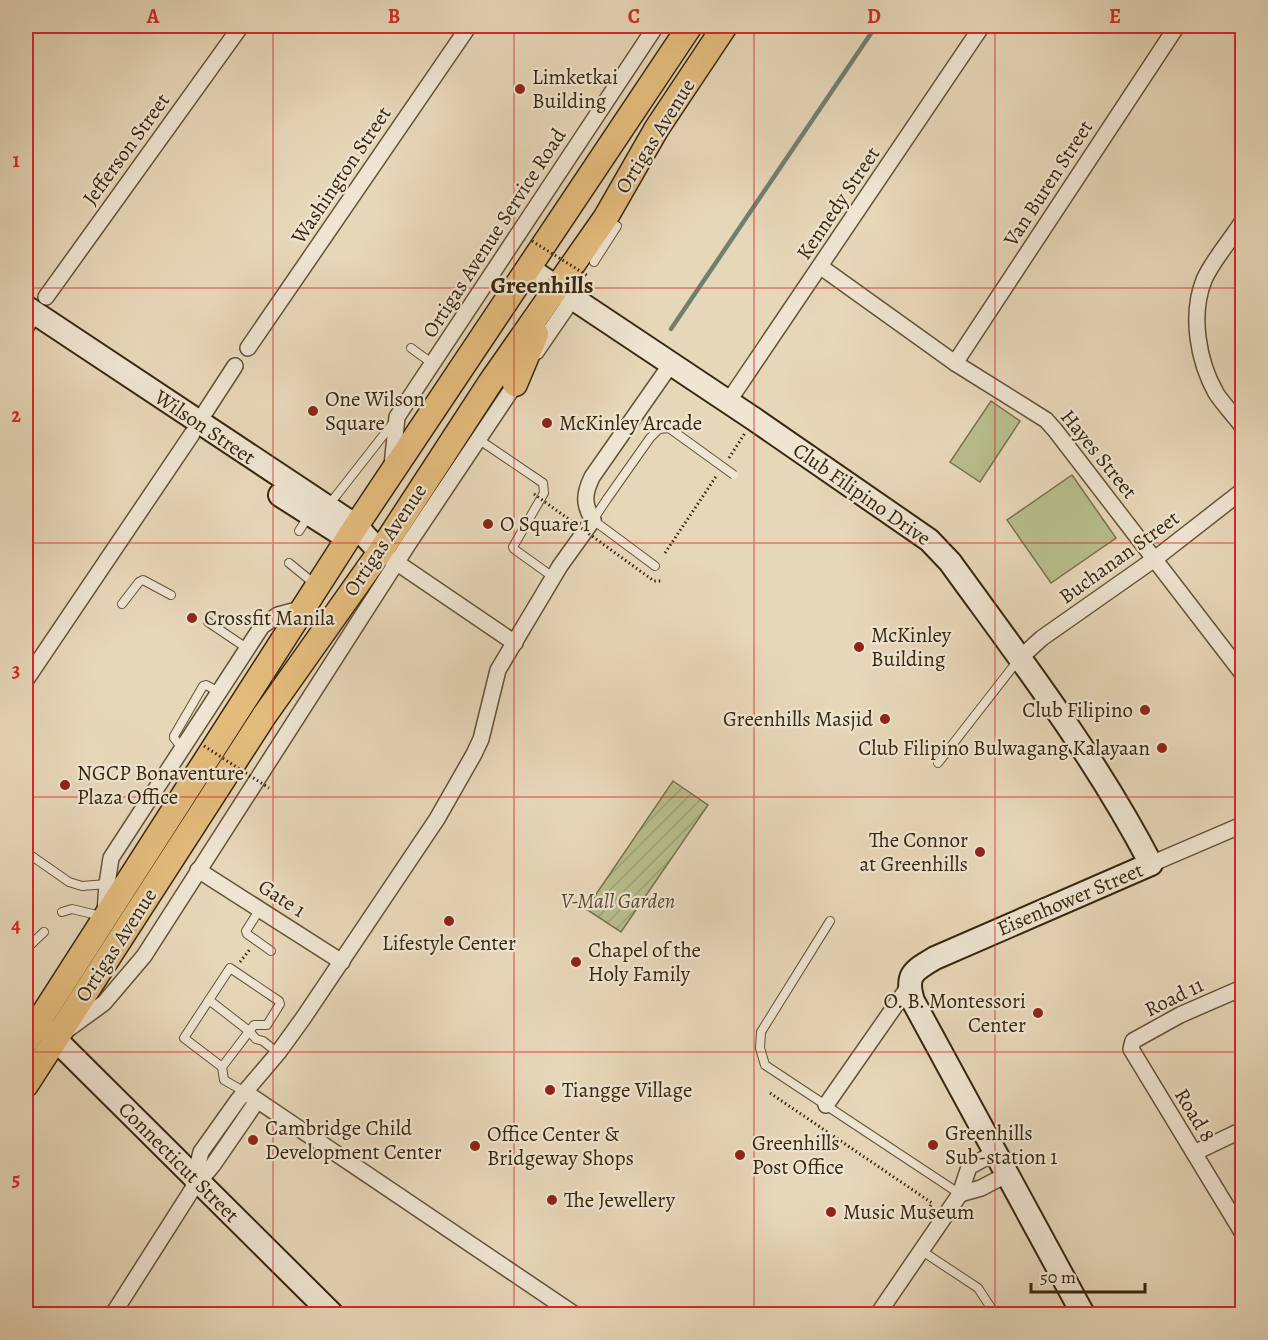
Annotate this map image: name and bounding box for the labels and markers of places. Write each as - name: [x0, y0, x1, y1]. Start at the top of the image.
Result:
- place label: Limketkai Building: [532, 63, 618, 115]
- marker: Limketkai Building: [513, 82, 527, 96]
- place label: One Wilson Square: [325, 385, 425, 437]
- marker: One Wilson Square: [306, 404, 320, 418]
- place label: McKinley Arcade: [559, 409, 702, 437]
- marker: McKinley Arcade: [540, 416, 554, 430]
- place label: O Square 1: [500, 510, 590, 538]
- marker: O Square 1: [481, 517, 495, 531]
- place label: Crossfit Manila: [204, 604, 335, 632]
- marker: Crossfit Manila: [185, 611, 199, 625]
- place label: McKinley Building: [871, 621, 952, 673]
- marker: McKinley Building: [852, 640, 866, 654]
- place label: Club Filipino: [1022, 696, 1133, 724]
- marker: Club Filipino: [1138, 703, 1152, 717]
- place label: Greenhills Masjid: [723, 705, 874, 733]
- marker: Greenhills Masjid: [878, 712, 892, 726]
- place label: Club Filipino Bulwagang Kalayaan: [858, 734, 1150, 762]
- marker: Club Filipino Bulwagang Kalayaan: [1155, 741, 1169, 755]
- place label: NGCP Bonaventure Plaza Office: [77, 759, 244, 811]
- marker: NGCP Bonaventure Plaza Office: [58, 778, 72, 792]
- place label: The Connor at Greenhills: [860, 826, 968, 878]
- marker: The Connor at Greenhills: [973, 845, 987, 859]
- marker: Lifestyle Center: [442, 914, 456, 928]
- place label: Lifestyle Center: [382, 929, 516, 957]
- place label: Chapel of the Holy Family: [588, 936, 701, 988]
- marker: Chapel of the Holy Family: [569, 955, 583, 969]
- place label: O. B. Montessori Center: [884, 987, 1026, 1039]
- marker: O. B. Montessori Center: [1031, 1006, 1045, 1020]
- place label: Tiangge Village: [562, 1076, 693, 1104]
- marker: Tiangge Village: [543, 1083, 557, 1097]
- place label: Cambridge Child Development Center: [265, 1114, 442, 1166]
- place label: Greenhills Sub-station 1: [945, 1119, 1057, 1171]
- place label: Office Center & Bridgeway Shops: [487, 1120, 634, 1172]
- place label: Greenhills Post Office: [752, 1129, 844, 1181]
- marker: Cambridge Child Development Center: [246, 1133, 260, 1147]
- marker: Greenhills Sub-station 1: [926, 1138, 940, 1152]
- marker: Office Center & Bridgeway Shops: [468, 1139, 482, 1153]
- marker: Greenhills Post Office: [733, 1148, 747, 1162]
- place label: The Jewellery: [564, 1186, 676, 1214]
- marker: The Jewellery: [545, 1193, 559, 1207]
- place label: Music Museum: [843, 1198, 975, 1226]
- marker: Music Museum: [824, 1205, 838, 1219]

